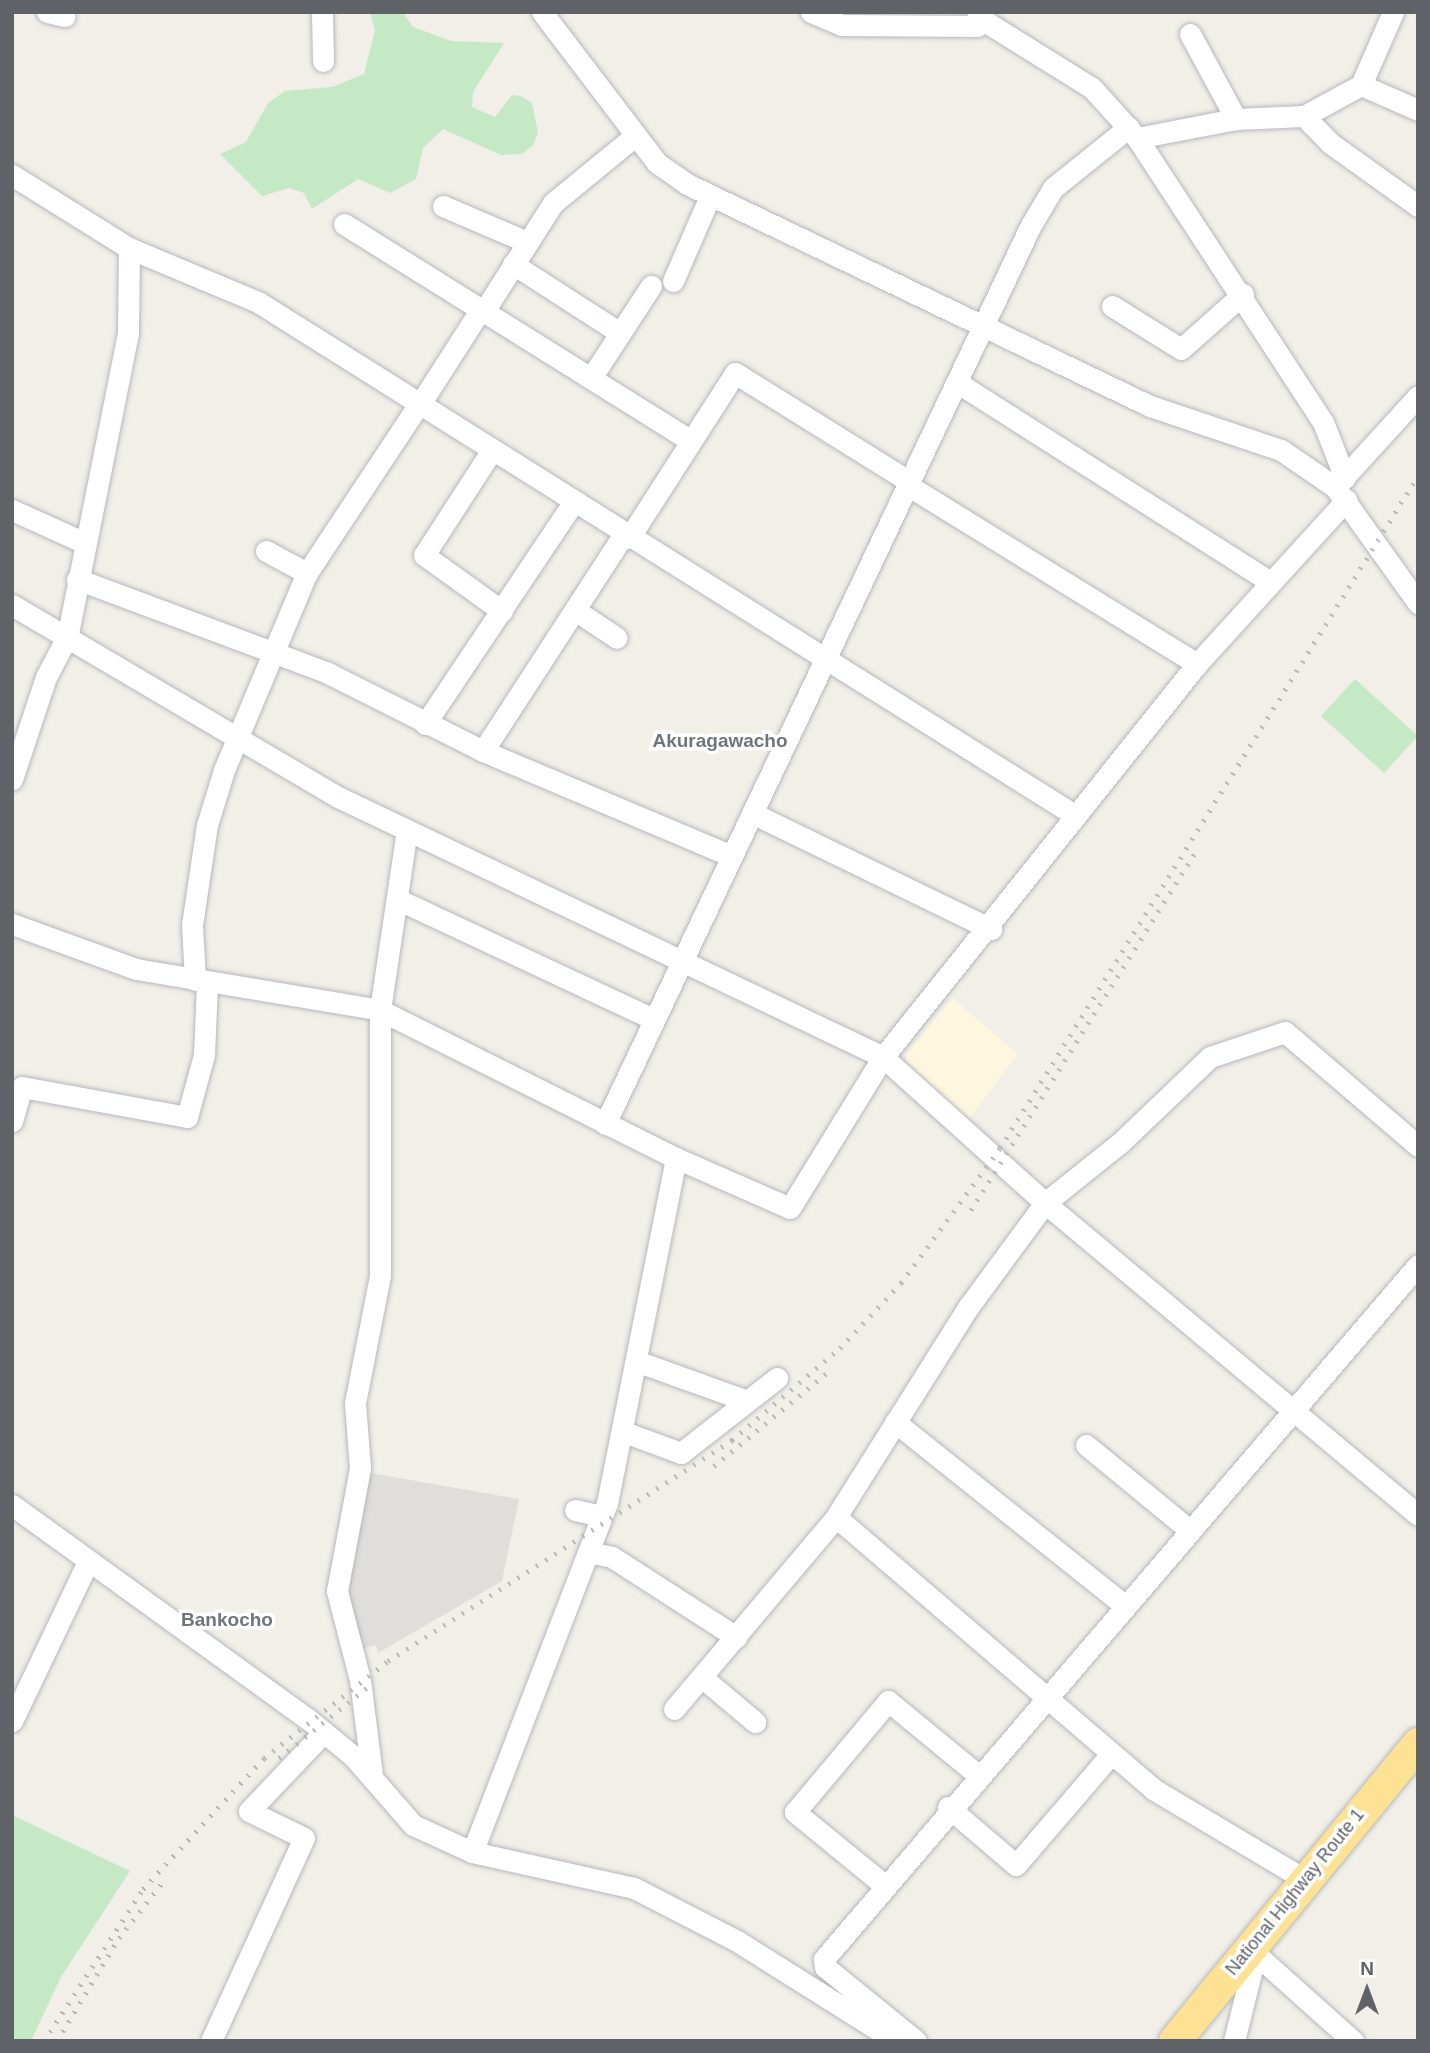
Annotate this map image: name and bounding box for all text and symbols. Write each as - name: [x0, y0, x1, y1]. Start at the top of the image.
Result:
- district label: Akuragawacho: [652, 730, 788, 752]
- district label: Bankocho: [181, 1609, 273, 1631]
- street label: National Highway Route 1: [1221, 1804, 1369, 1980]
- north arrow: [1332, 1955, 1402, 2025]

